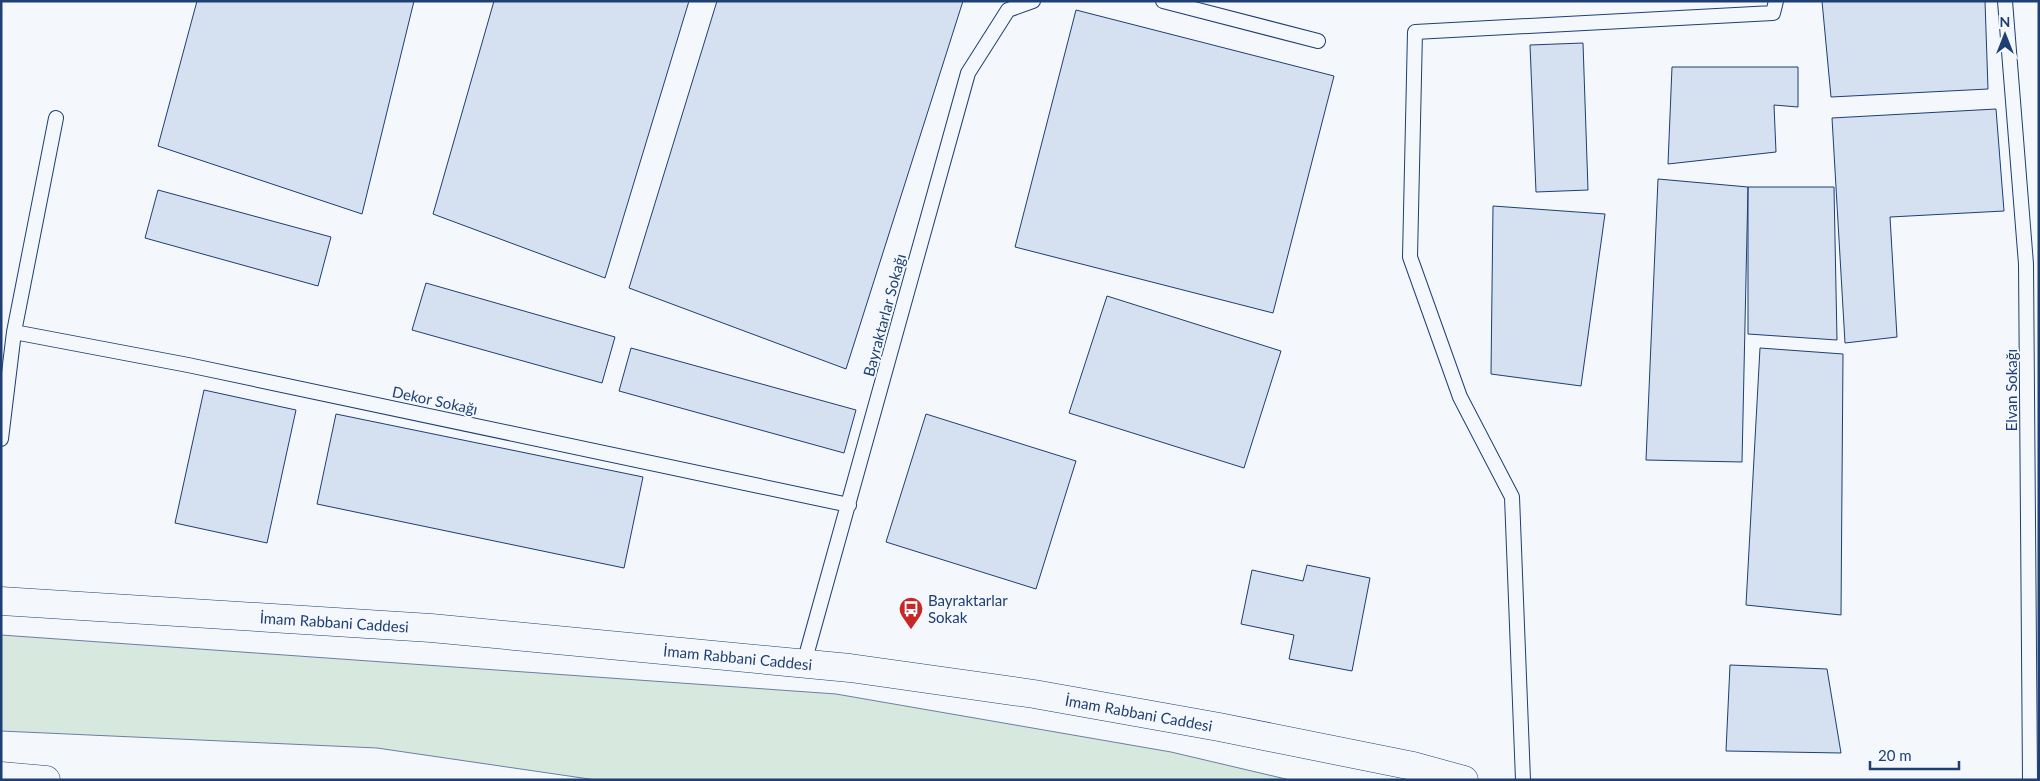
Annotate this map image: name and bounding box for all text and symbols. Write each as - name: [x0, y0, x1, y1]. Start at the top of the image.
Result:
- north arrow: [1980, 10, 2030, 60]
- text: N: [2000, 13, 2010, 30]
- street label: Bayraktarlar Sokağı: [859, 252, 909, 378]
- street label: Elvan Sokağı: [2002, 349, 2020, 431]
- street label: Dekor Sokağı: [391, 382, 479, 418]
- place label: Bayraktarlar Sokak: [928, 591, 1008, 626]
- bus stop icon: Bayraktarlar Sokak: [898, 596, 924, 630]
- street label: İmam Rabbani Caddesi: [259, 608, 409, 636]
- street label: İmam Rabbani Caddesi: [663, 641, 813, 673]
- street label: İmam Rabbani Caddesi: [1064, 691, 1214, 735]
- scale bar: [1870, 738, 1959, 770]
- text: 20 m: [1878, 746, 1912, 764]

